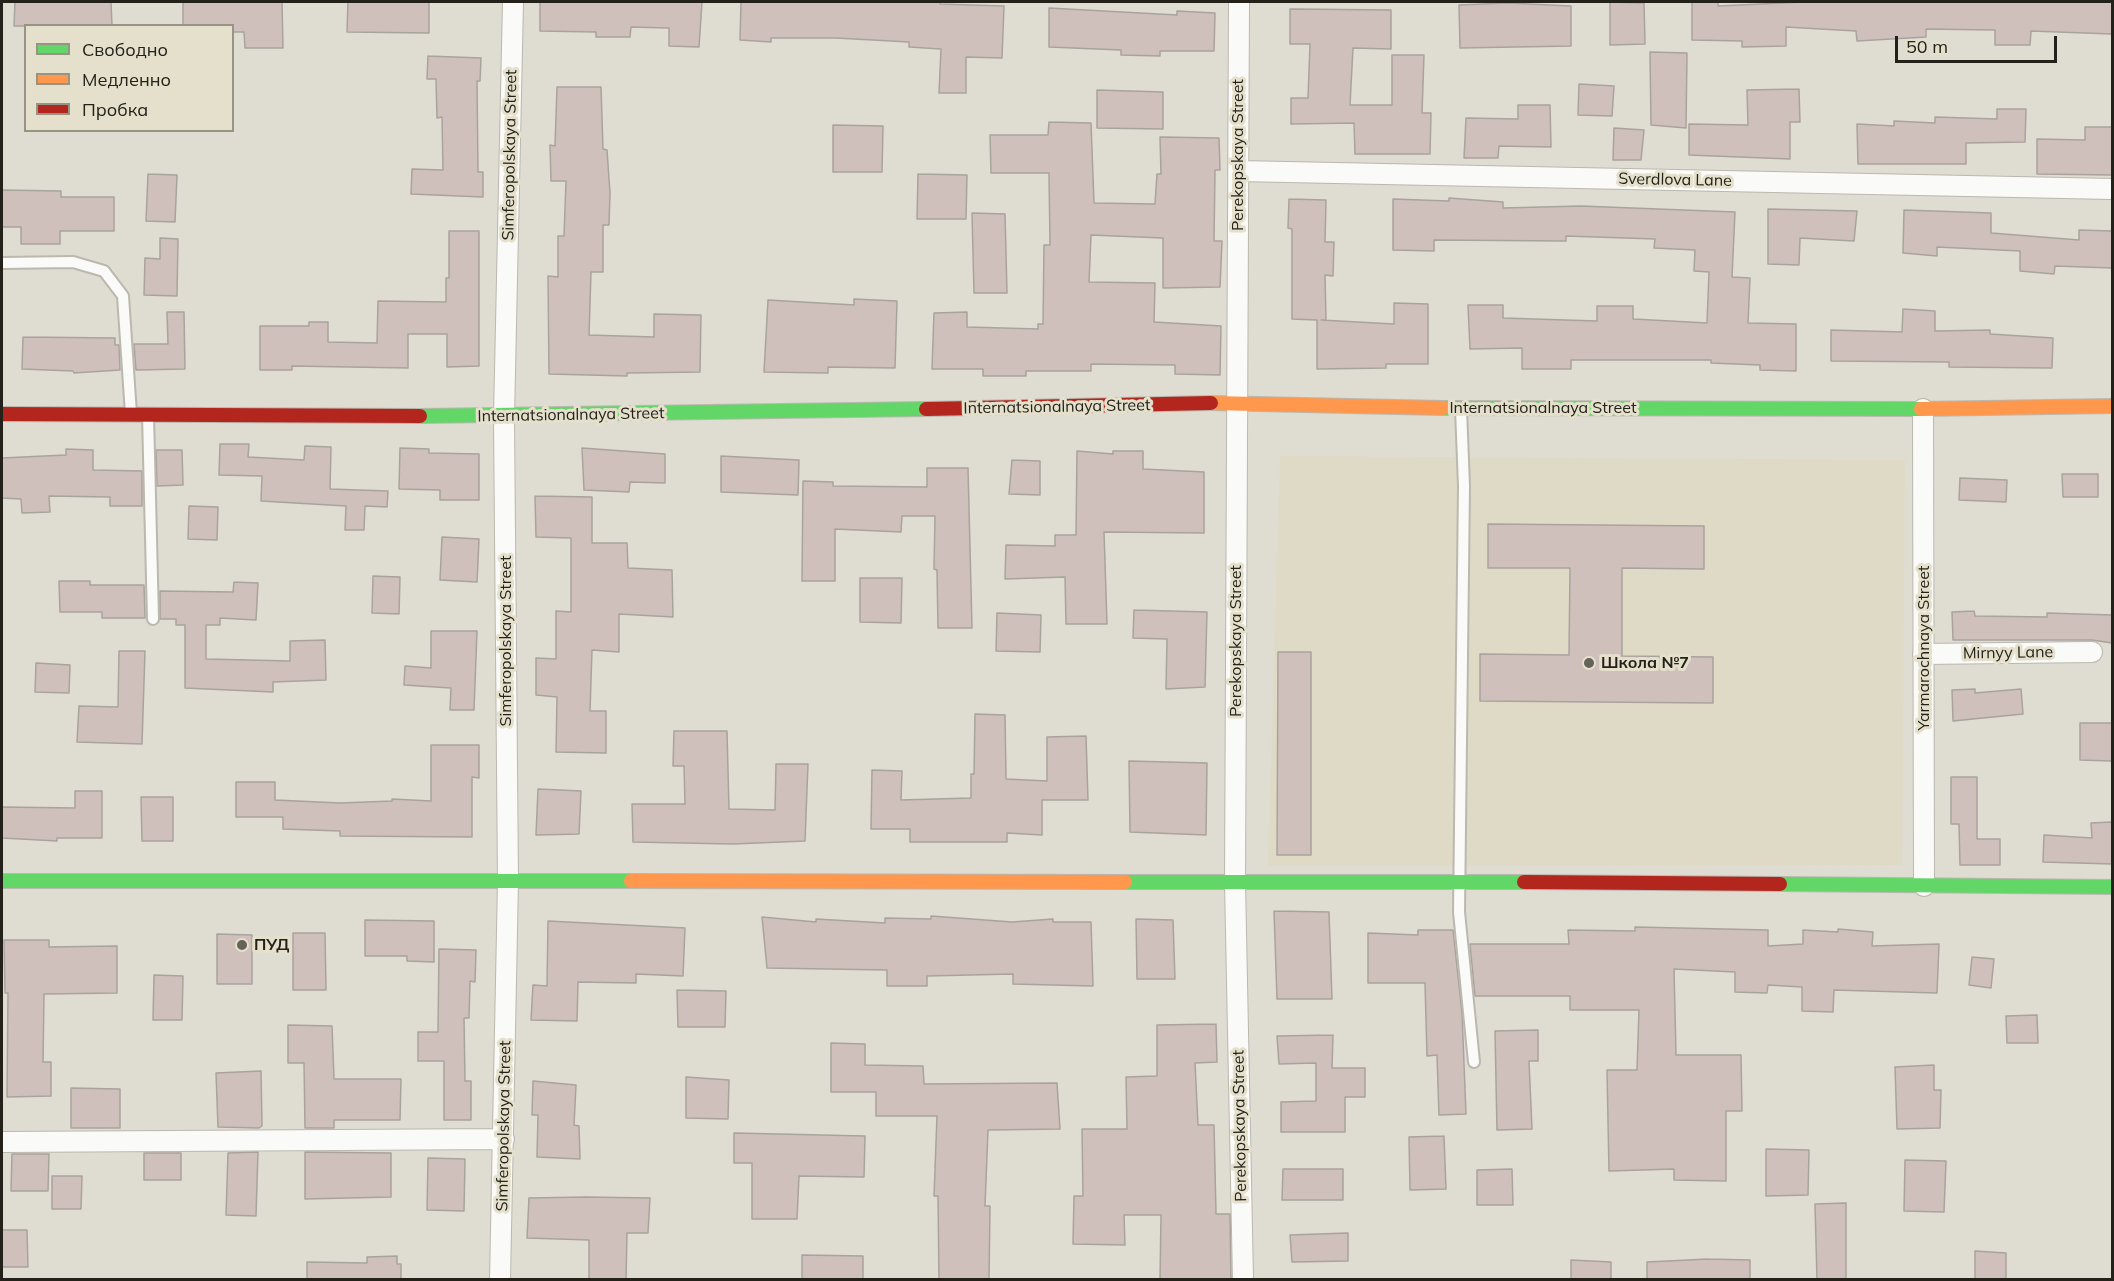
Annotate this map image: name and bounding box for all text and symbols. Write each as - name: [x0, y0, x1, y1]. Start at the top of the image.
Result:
- legend: [24, 24, 234, 132]
- scale bar: [1898, 24, 2060, 62]
- text: 50 m: [1906, 35, 1948, 58]
- text: Свободно: [82, 38, 168, 61]
- text: Медленно: [82, 68, 171, 91]
- street label: Simferopolskaya Street: [499, 69, 521, 241]
- street label: Perekopskaya Street: [1228, 79, 1248, 231]
- text: Пробка: [82, 98, 148, 121]
- street label: Sverdlova Lane: [1618, 169, 1732, 191]
- street label: Internatsionalnaya Street: [963, 396, 1151, 418]
- street label: Internatsionalnaya Street: [1449, 398, 1637, 418]
- street label: Internatsionalnaya Street: [477, 404, 665, 426]
- street label: Simferopolskaya Street: [496, 555, 516, 727]
- street label: Perekopskaya Street: [1226, 565, 1246, 717]
- street label: Yarmarochnaya Street: [1914, 566, 1934, 730]
- street label: Mirnyy Lane: [1963, 643, 2053, 663]
- place label: Школа №7: [1601, 653, 1689, 673]
- marker: Школа №7: [1582, 656, 1596, 670]
- place label: ПУД: [254, 935, 289, 955]
- marker: ПУД: [235, 938, 249, 952]
- street label: Simferopolskaya Street: [493, 1040, 515, 1212]
- street label: Perekopskaya Street: [1229, 1050, 1251, 1202]

